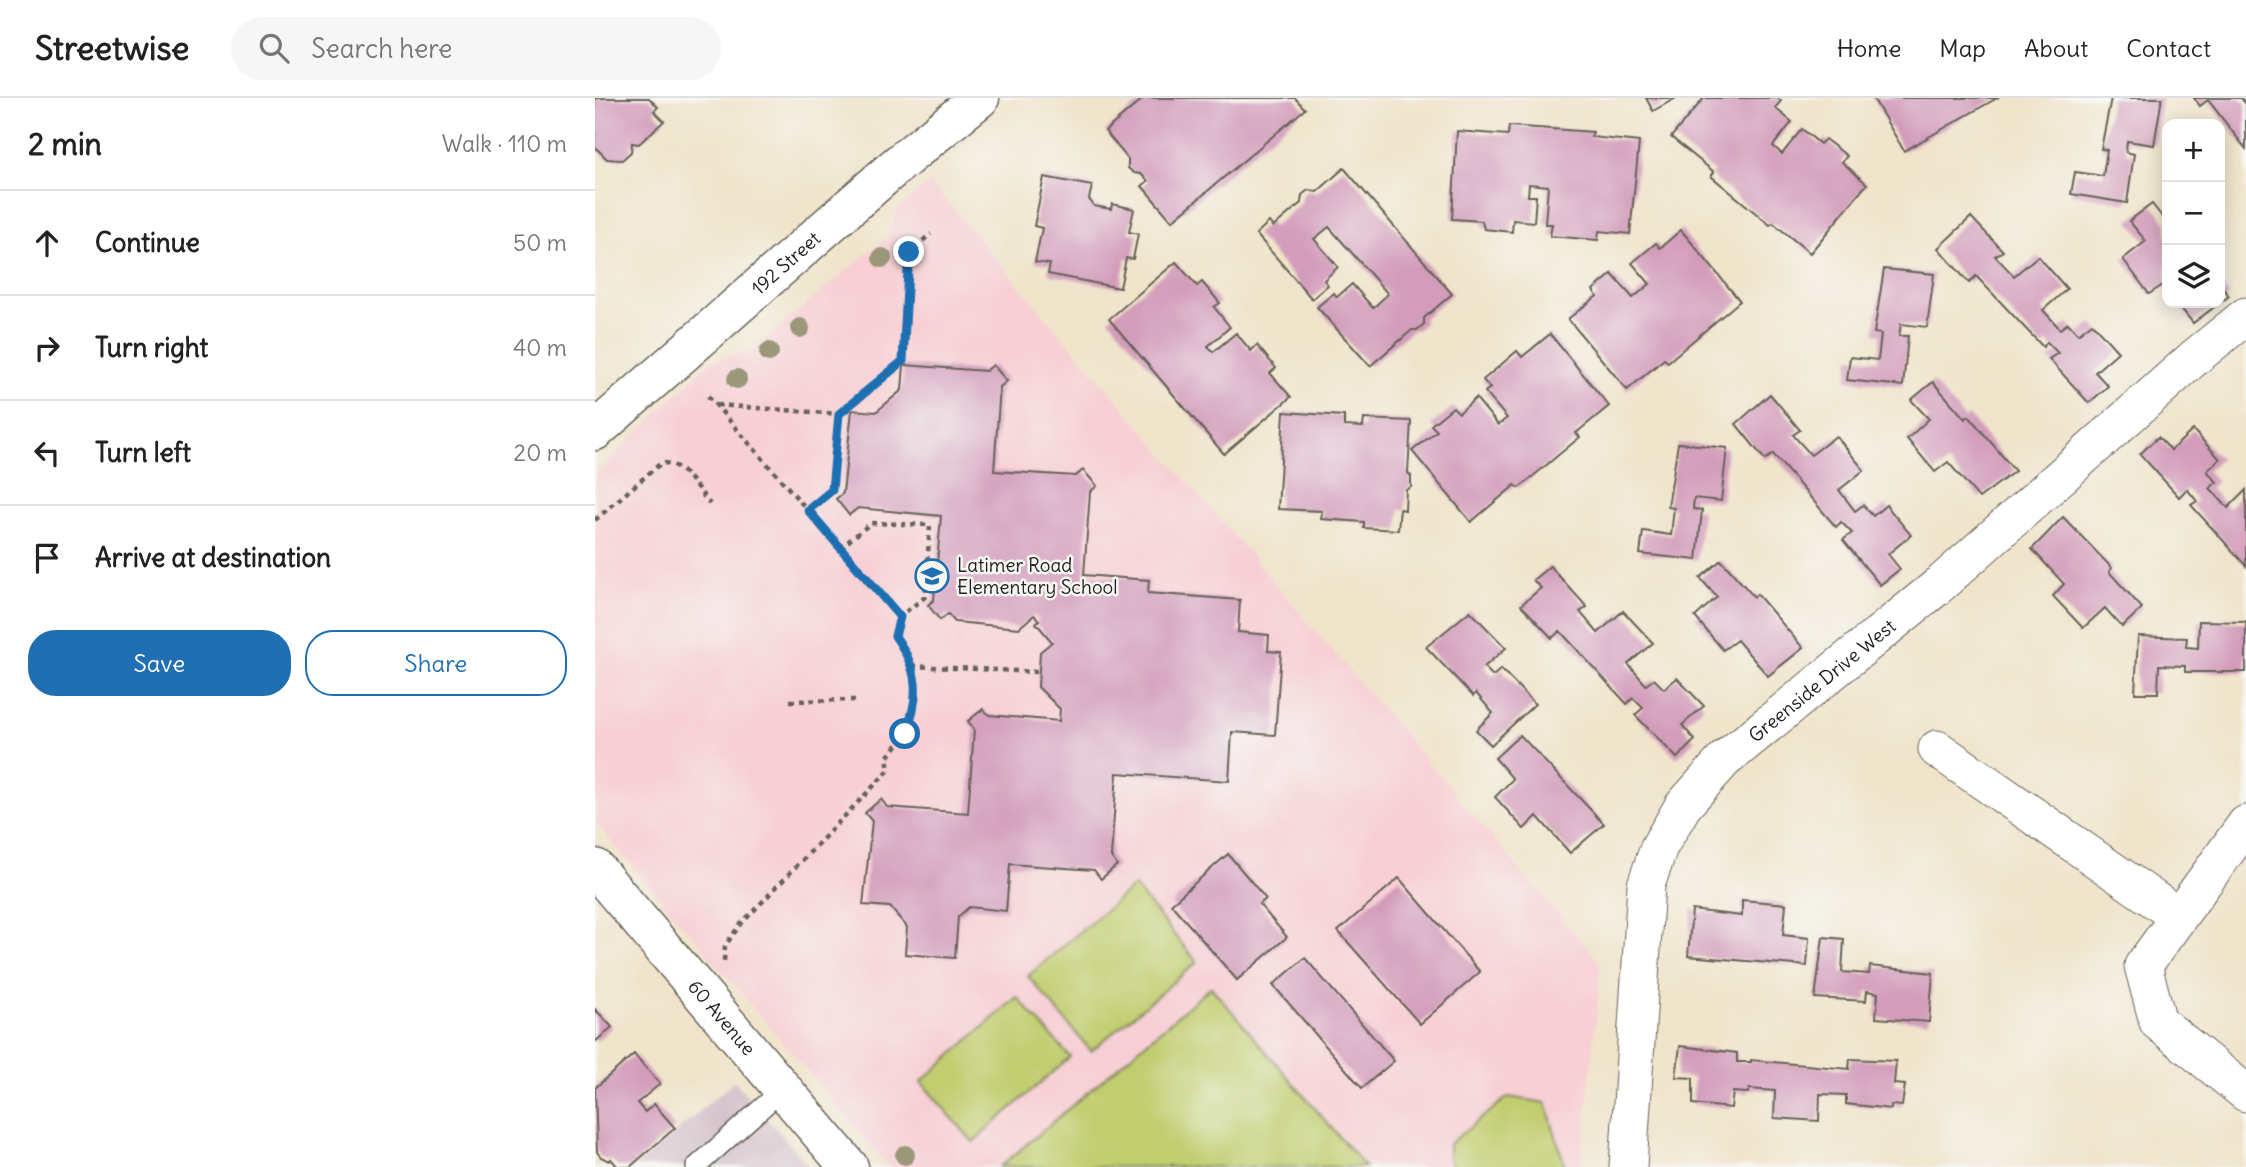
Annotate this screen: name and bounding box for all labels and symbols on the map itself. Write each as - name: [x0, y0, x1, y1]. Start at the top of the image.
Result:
- street label: 192 Street: [746, 226, 825, 300]
- route end: [893, 236, 924, 267]
- place label: Latimer Road Elementary School: [957, 553, 1118, 599]
- school or university icon: Latimer Road Elementary School: [913, 557, 951, 595]
- street label: Greenside Drive West: [1743, 614, 1900, 747]
- route start: [889, 718, 920, 749]
- street label: 60 Avenue: [683, 975, 761, 1060]

